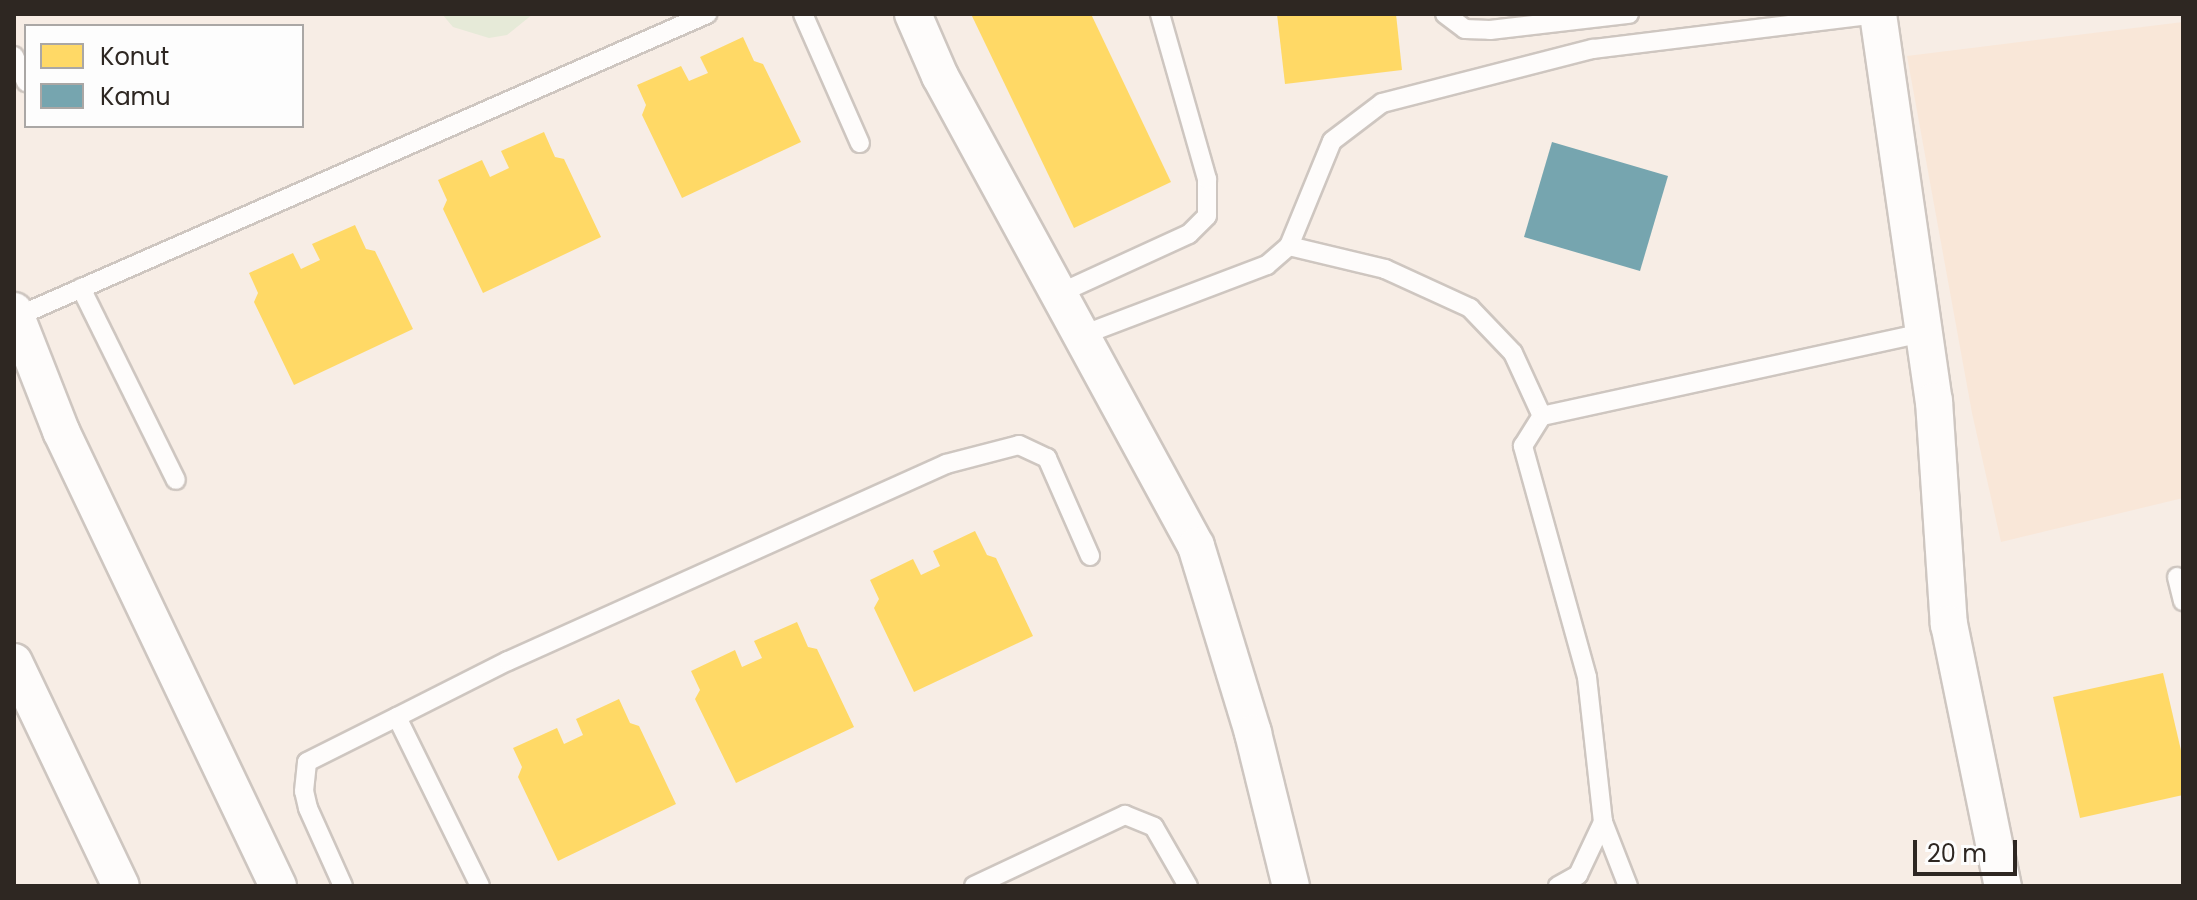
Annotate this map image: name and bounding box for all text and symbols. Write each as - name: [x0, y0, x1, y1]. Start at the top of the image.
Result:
- legend: [24, 24, 304, 128]
- text: Konut: [100, 40, 169, 73]
- text: Kamu: [100, 80, 171, 113]
- scale bar: [1917, 824, 2021, 874]
- text: 20 m: [1927, 837, 1987, 870]

